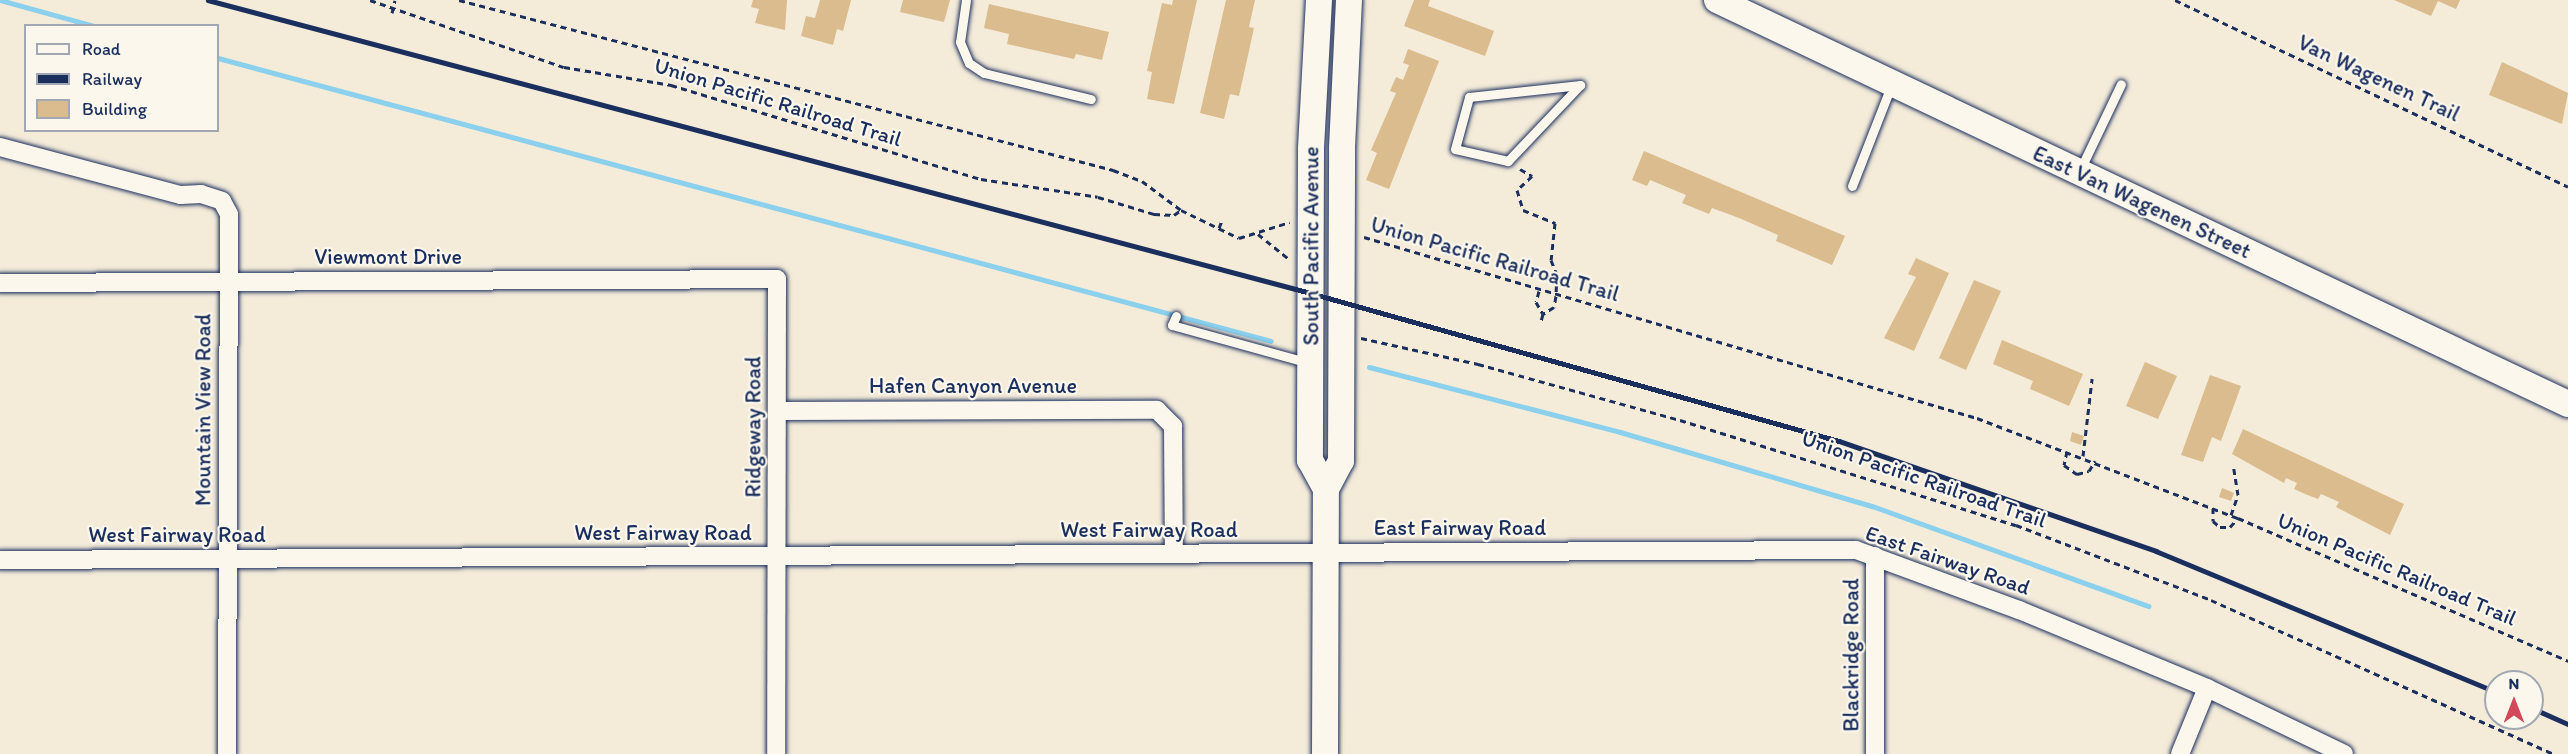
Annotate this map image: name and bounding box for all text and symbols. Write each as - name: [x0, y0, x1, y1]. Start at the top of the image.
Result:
- legend: [24, 24, 219, 132]
- street label: Van Wagenen Trail: [2294, 29, 2464, 127]
- text: Road: [82, 38, 121, 60]
- street label: Union Pacific Railroad Trail: [652, 52, 904, 152]
- text: Railway: [82, 68, 142, 90]
- text: Building: [82, 98, 147, 120]
- street label: East Van Wagenen Street: [2029, 140, 2255, 264]
- street label: South Pacific Avenue: [1298, 147, 1324, 345]
- street label: Union Pacific Railroad Trail: [1368, 211, 1622, 307]
- street label: Viewmont Drive: [314, 244, 462, 270]
- street label: Mountain View Road: [190, 314, 216, 506]
- street label: Ridgeway Road: [740, 356, 766, 498]
- street label: Hafen Canyon Avenue: [869, 373, 1077, 399]
- street label: Union Pacific Railroad Trail: [1799, 425, 2049, 533]
- street label: Union Pacific Railroad Trail: [2274, 507, 2520, 631]
- street label: East Fairway Road: [1374, 515, 1546, 541]
- street label: West Fairway Road: [1060, 517, 1238, 543]
- street label: West Fairway Road: [574, 520, 752, 546]
- street label: East Fairway Road: [1862, 520, 2034, 600]
- street label: West Fairway Road: [88, 522, 266, 548]
- street label: Blackridge Road: [1838, 578, 1864, 732]
- north arrow: [2484, 670, 2544, 730]
- text: N: [2509, 674, 2519, 693]

